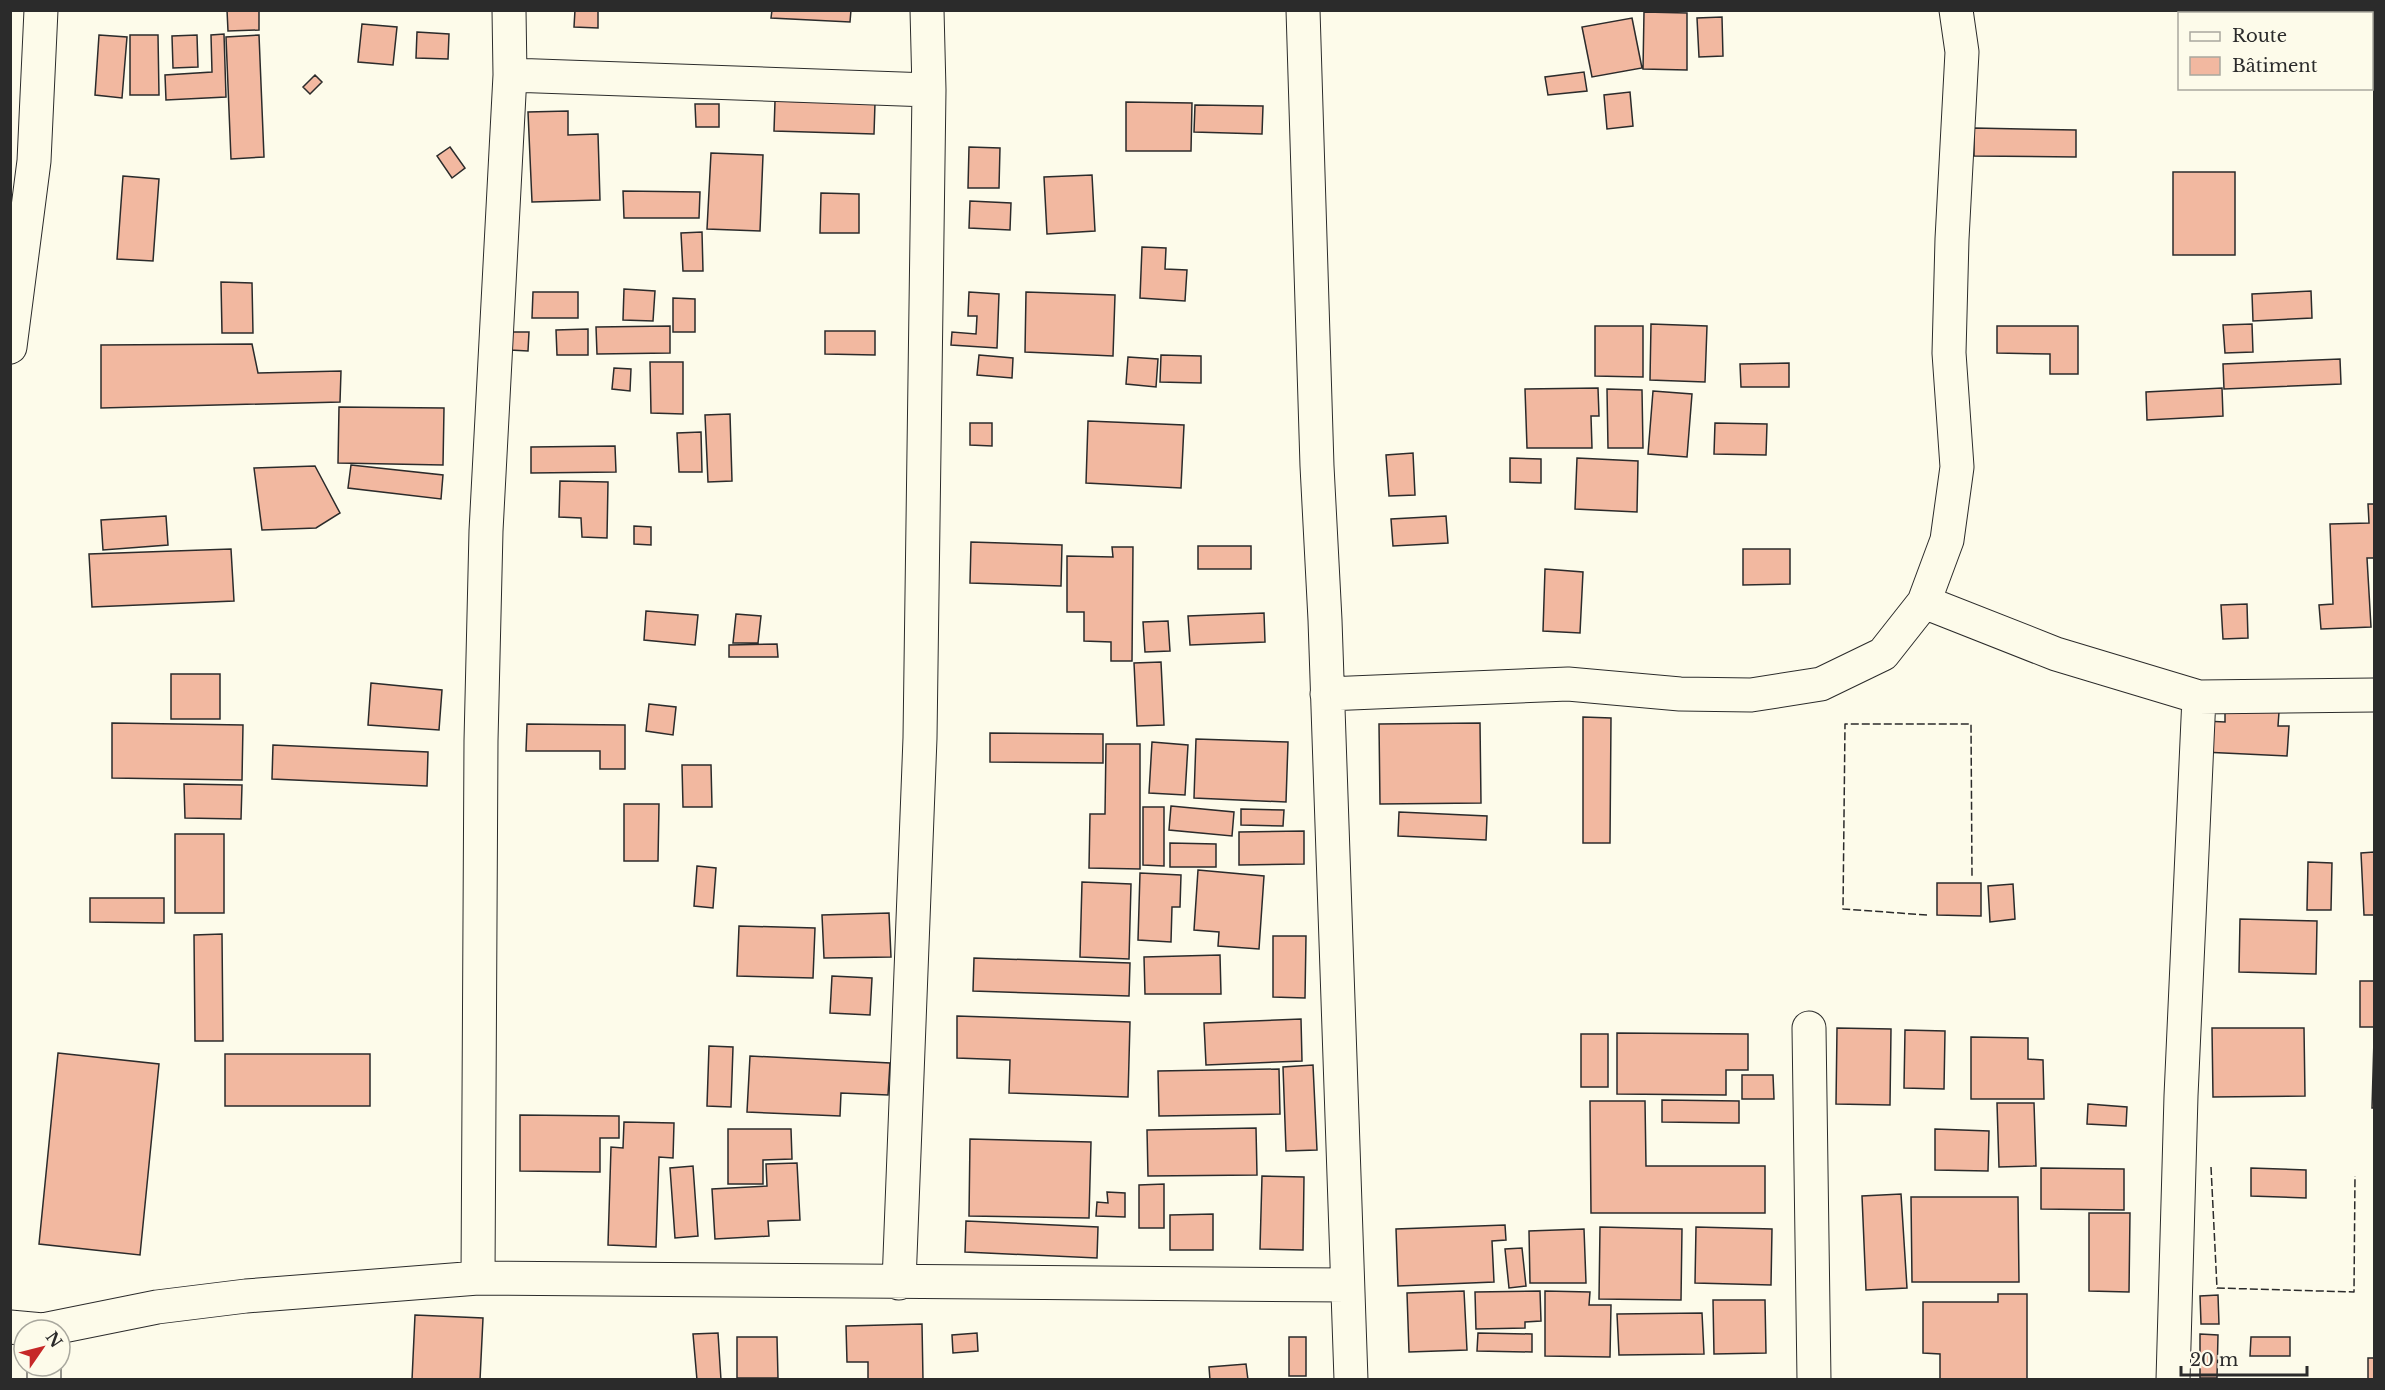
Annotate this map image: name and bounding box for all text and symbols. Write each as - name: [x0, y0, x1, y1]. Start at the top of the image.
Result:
- legend: [2178, 12, 2373, 90]
- text: Route: [2232, 25, 2287, 47]
- text: Bâtiment: [2232, 55, 2318, 77]
- north arrow: [12, 1318, 72, 1378]
- text: N: [42, 1327, 67, 1351]
- scale bar: [2181, 1339, 2307, 1377]
- text: 20 m: [2190, 1349, 2238, 1371]

